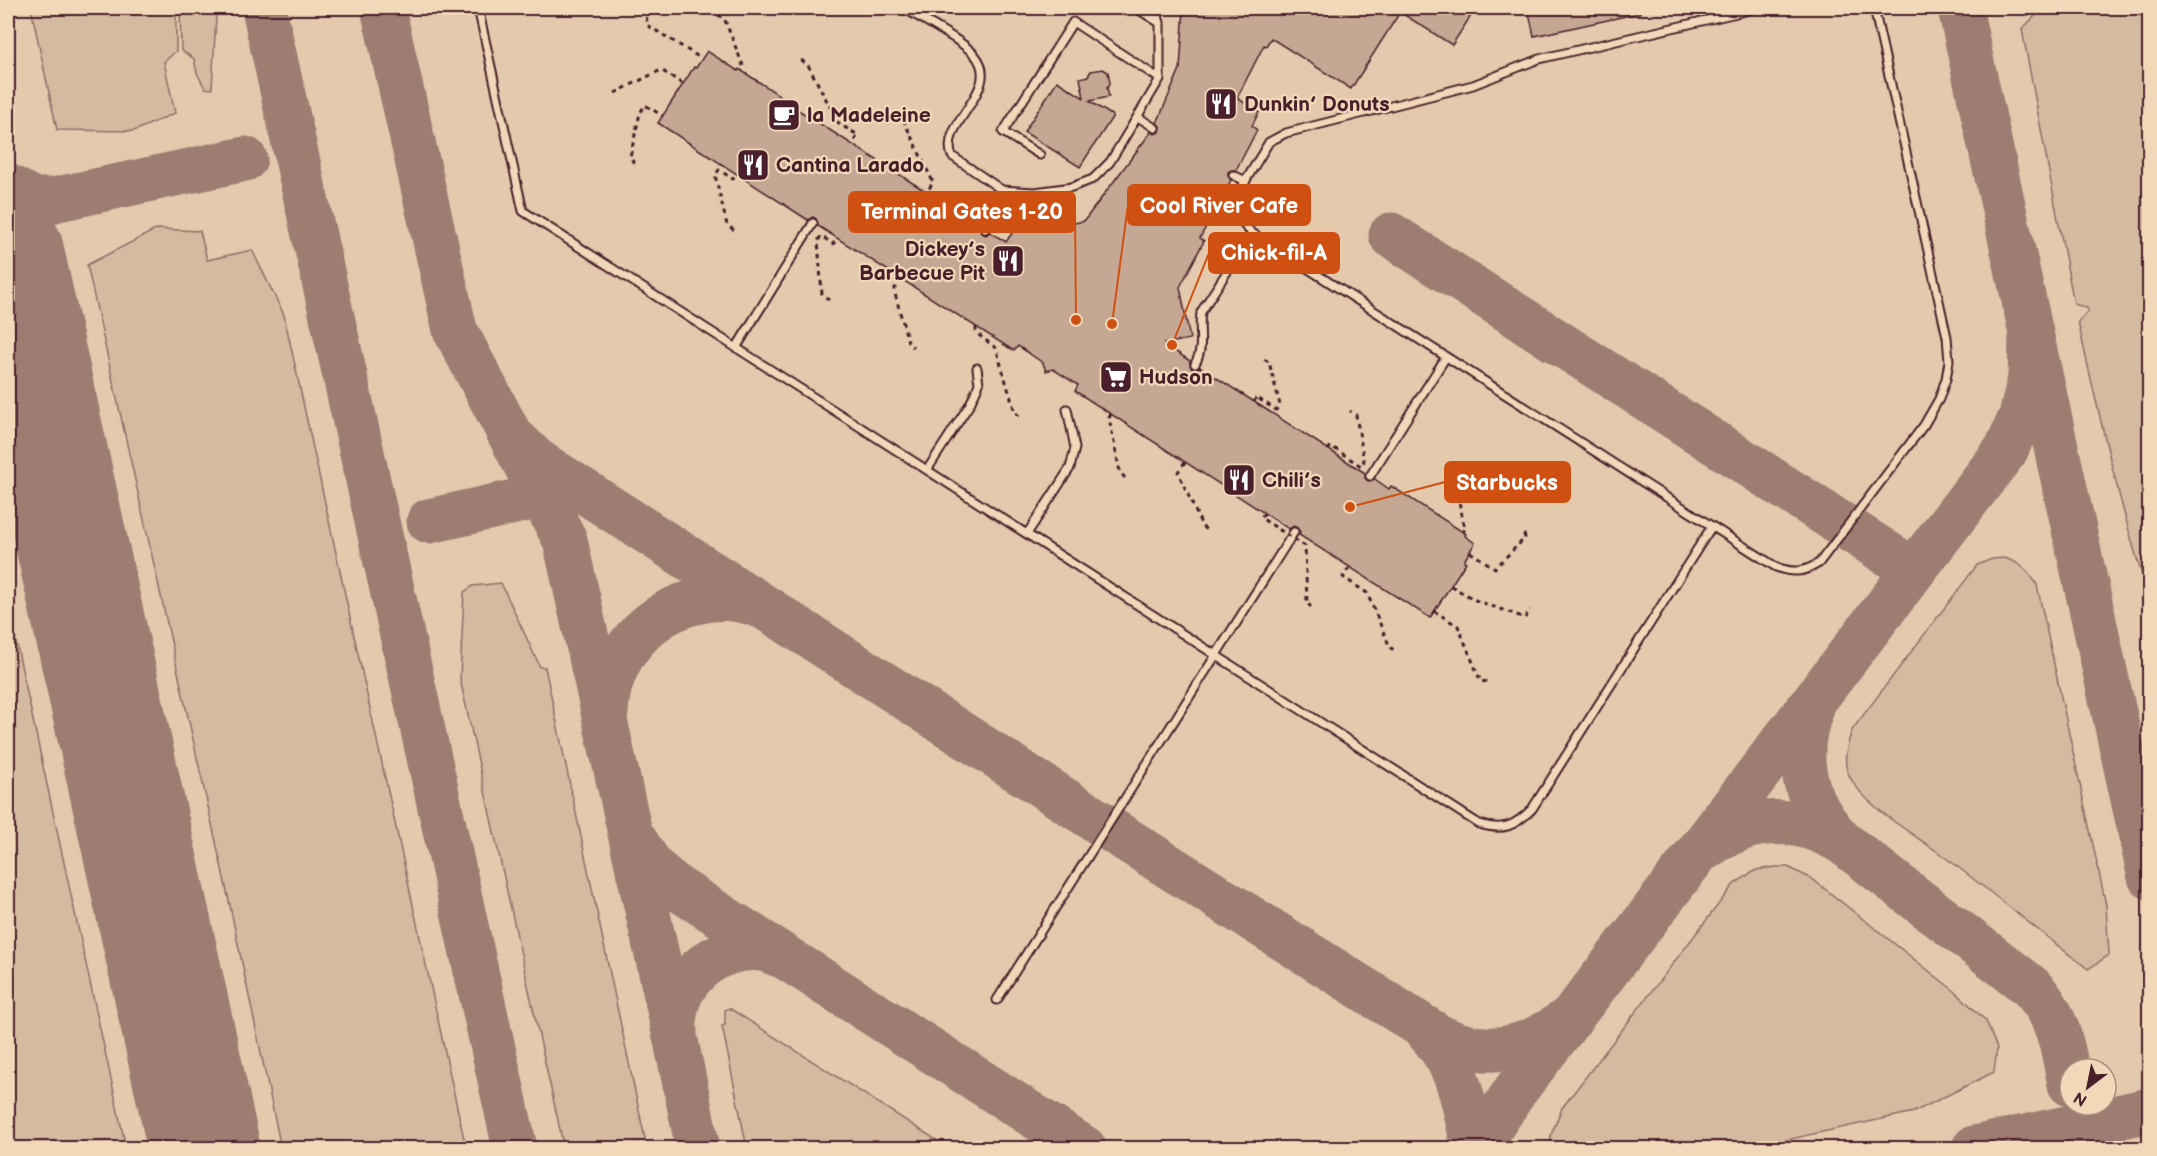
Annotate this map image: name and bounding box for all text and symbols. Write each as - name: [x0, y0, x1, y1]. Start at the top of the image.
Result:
- restaurant icon: Dunkin’ Donuts: [1203, 86, 1239, 122]
- place label: Dunkin’ Donuts: [1244, 92, 1389, 117]
- cafe icon: la Madeleine: [766, 97, 802, 133]
- place label: la Madeleine: [807, 103, 931, 128]
- restaurant icon: Cantina Larado: [735, 147, 771, 183]
- place label: Cantina Larado: [776, 153, 924, 178]
- callout: Cool River Cafe: [1128, 185, 1310, 225]
- callout: Terminal Gates 1-20: [849, 192, 1075, 232]
- text: Cool River Cafe: [1140, 193, 1298, 220]
- text: Terminal Gates 1-20: [861, 199, 1063, 226]
- callout: Chick-fil-A: [1209, 233, 1339, 273]
- place label: Dickey’s Barbecue Pit: [859, 237, 985, 286]
- text: Chick-fil-A: [1221, 240, 1327, 267]
- restaurant icon: Dickey’s Barbecue Pit: [990, 243, 1026, 279]
- supermarket icon: Hudson: [1098, 359, 1134, 395]
- place label: Hudson: [1139, 365, 1213, 390]
- restaurant icon: Chili’s: [1221, 462, 1257, 498]
- callout: Starbucks: [1445, 462, 1570, 502]
- place label: Chili’s: [1262, 468, 1321, 493]
- text: Starbucks: [1456, 470, 1558, 497]
- north arrow: [2058, 1057, 2118, 1117]
- text: N: [2071, 1087, 2091, 1110]

